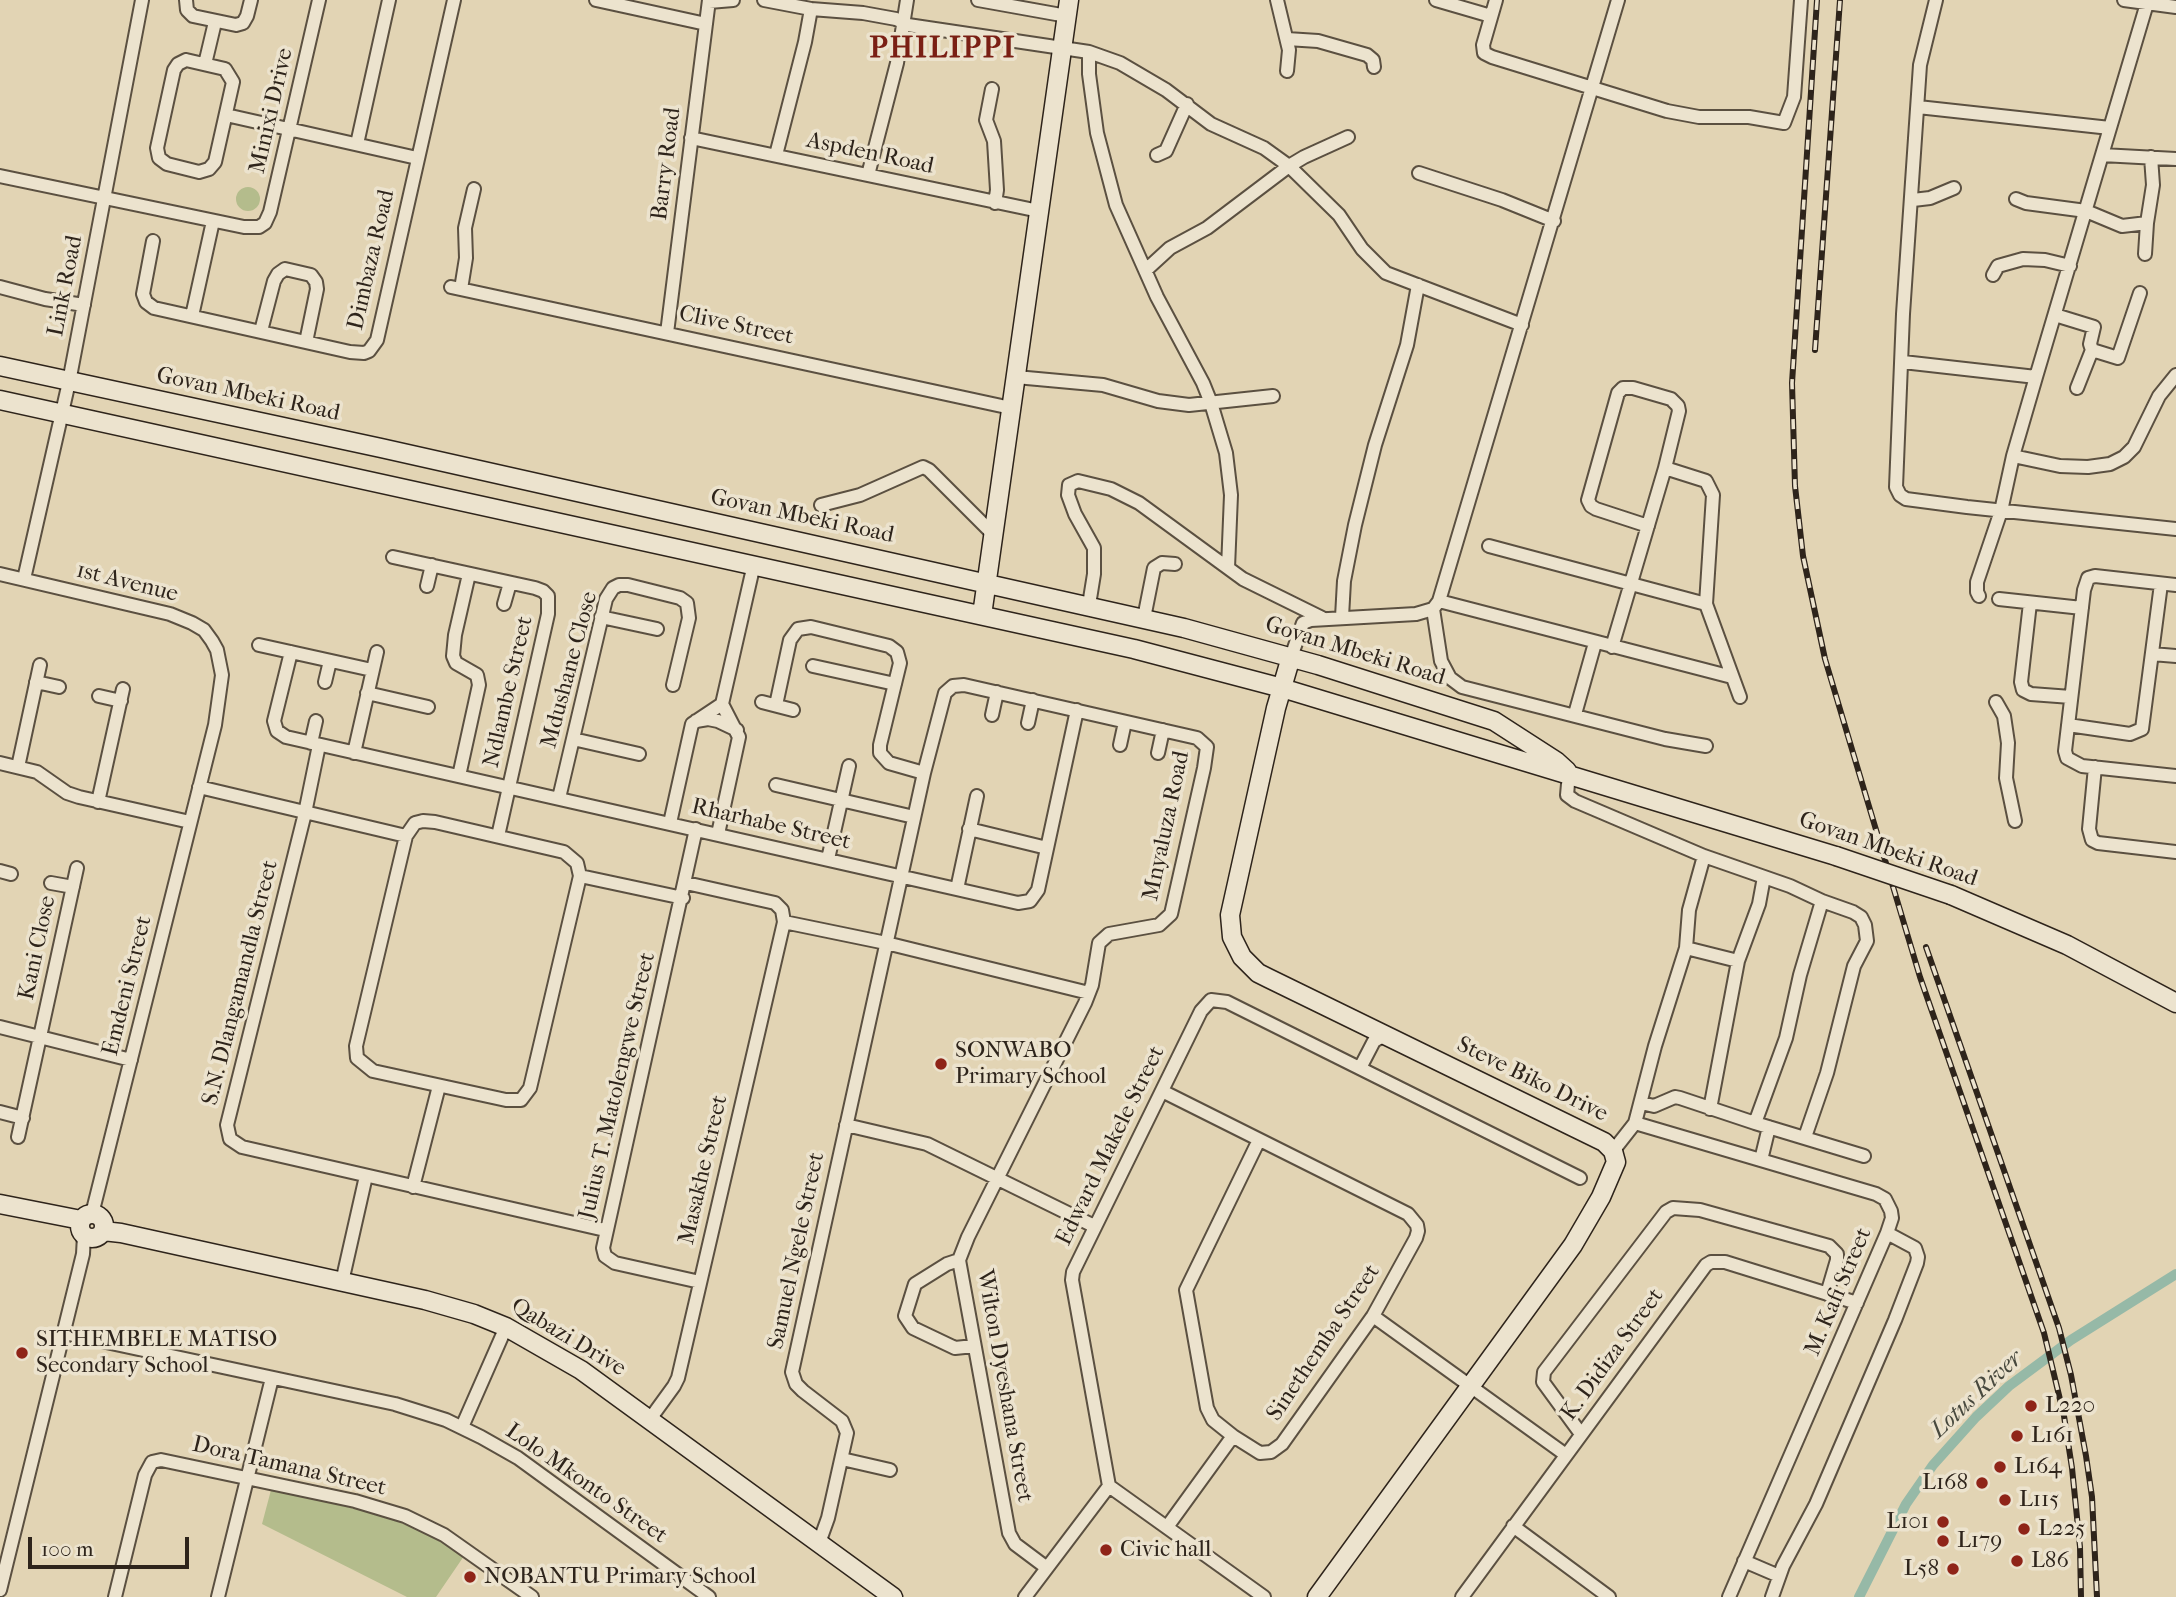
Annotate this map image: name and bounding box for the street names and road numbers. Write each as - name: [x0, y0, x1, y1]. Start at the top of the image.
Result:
- street label: Minixi Drive: [244, 46, 300, 176]
- street label: Barry Road: [646, 106, 688, 222]
- street label: Aspden Road: [804, 127, 936, 181]
- street label: Dimbaza Road: [342, 187, 402, 333]
- street label: Link Road: [43, 233, 89, 339]
- street label: Clive Street: [676, 300, 796, 352]
- street label: Govan Mbeki Road: [154, 362, 342, 428]
- street label: Govan Mbeki Road: [708, 484, 896, 550]
- street label: 1st Avenue: [73, 557, 181, 609]
- street label: Mdushane Close: [536, 589, 604, 751]
- street label: Govan Mbeki Road: [1262, 611, 1448, 693]
- street label: Ndlambe Street: [478, 614, 540, 770]
- street label: Mnyaluza Road: [1138, 749, 1196, 903]
- street label: Rharhabe Street: [689, 793, 853, 857]
- street label: Govan Mbeki Road: [1795, 807, 1981, 893]
- street label: S.N. Dlangamandla Street: [197, 858, 285, 1108]
- street label: Kani Close: [13, 893, 63, 1003]
- street label: Emdeni Street: [97, 913, 159, 1059]
- street label: Julius T. Matolengwe Street: [574, 950, 662, 1222]
- street label: Steve Biko Drive: [1452, 1032, 1612, 1128]
- street label: Edward Makele Street: [1051, 1042, 1171, 1250]
- street label: Masakhe Street: [673, 1093, 735, 1247]
- street label: Samuel Ngele Street: [763, 1150, 831, 1352]
- street label: M. Kafi Street: [1800, 1224, 1878, 1360]
- street label: Sinethemba Street: [1261, 1259, 1387, 1427]
- street label: Wilton Dyeshana Street: [970, 1268, 1038, 1504]
- street label: K. Didiza Street: [1556, 1284, 1670, 1426]
- street label: Qabazi Drive: [506, 1293, 630, 1383]
- street label: Lolo Mkonto Street: [500, 1418, 672, 1550]
- street label: Dora Tamana Street: [189, 1431, 389, 1503]

